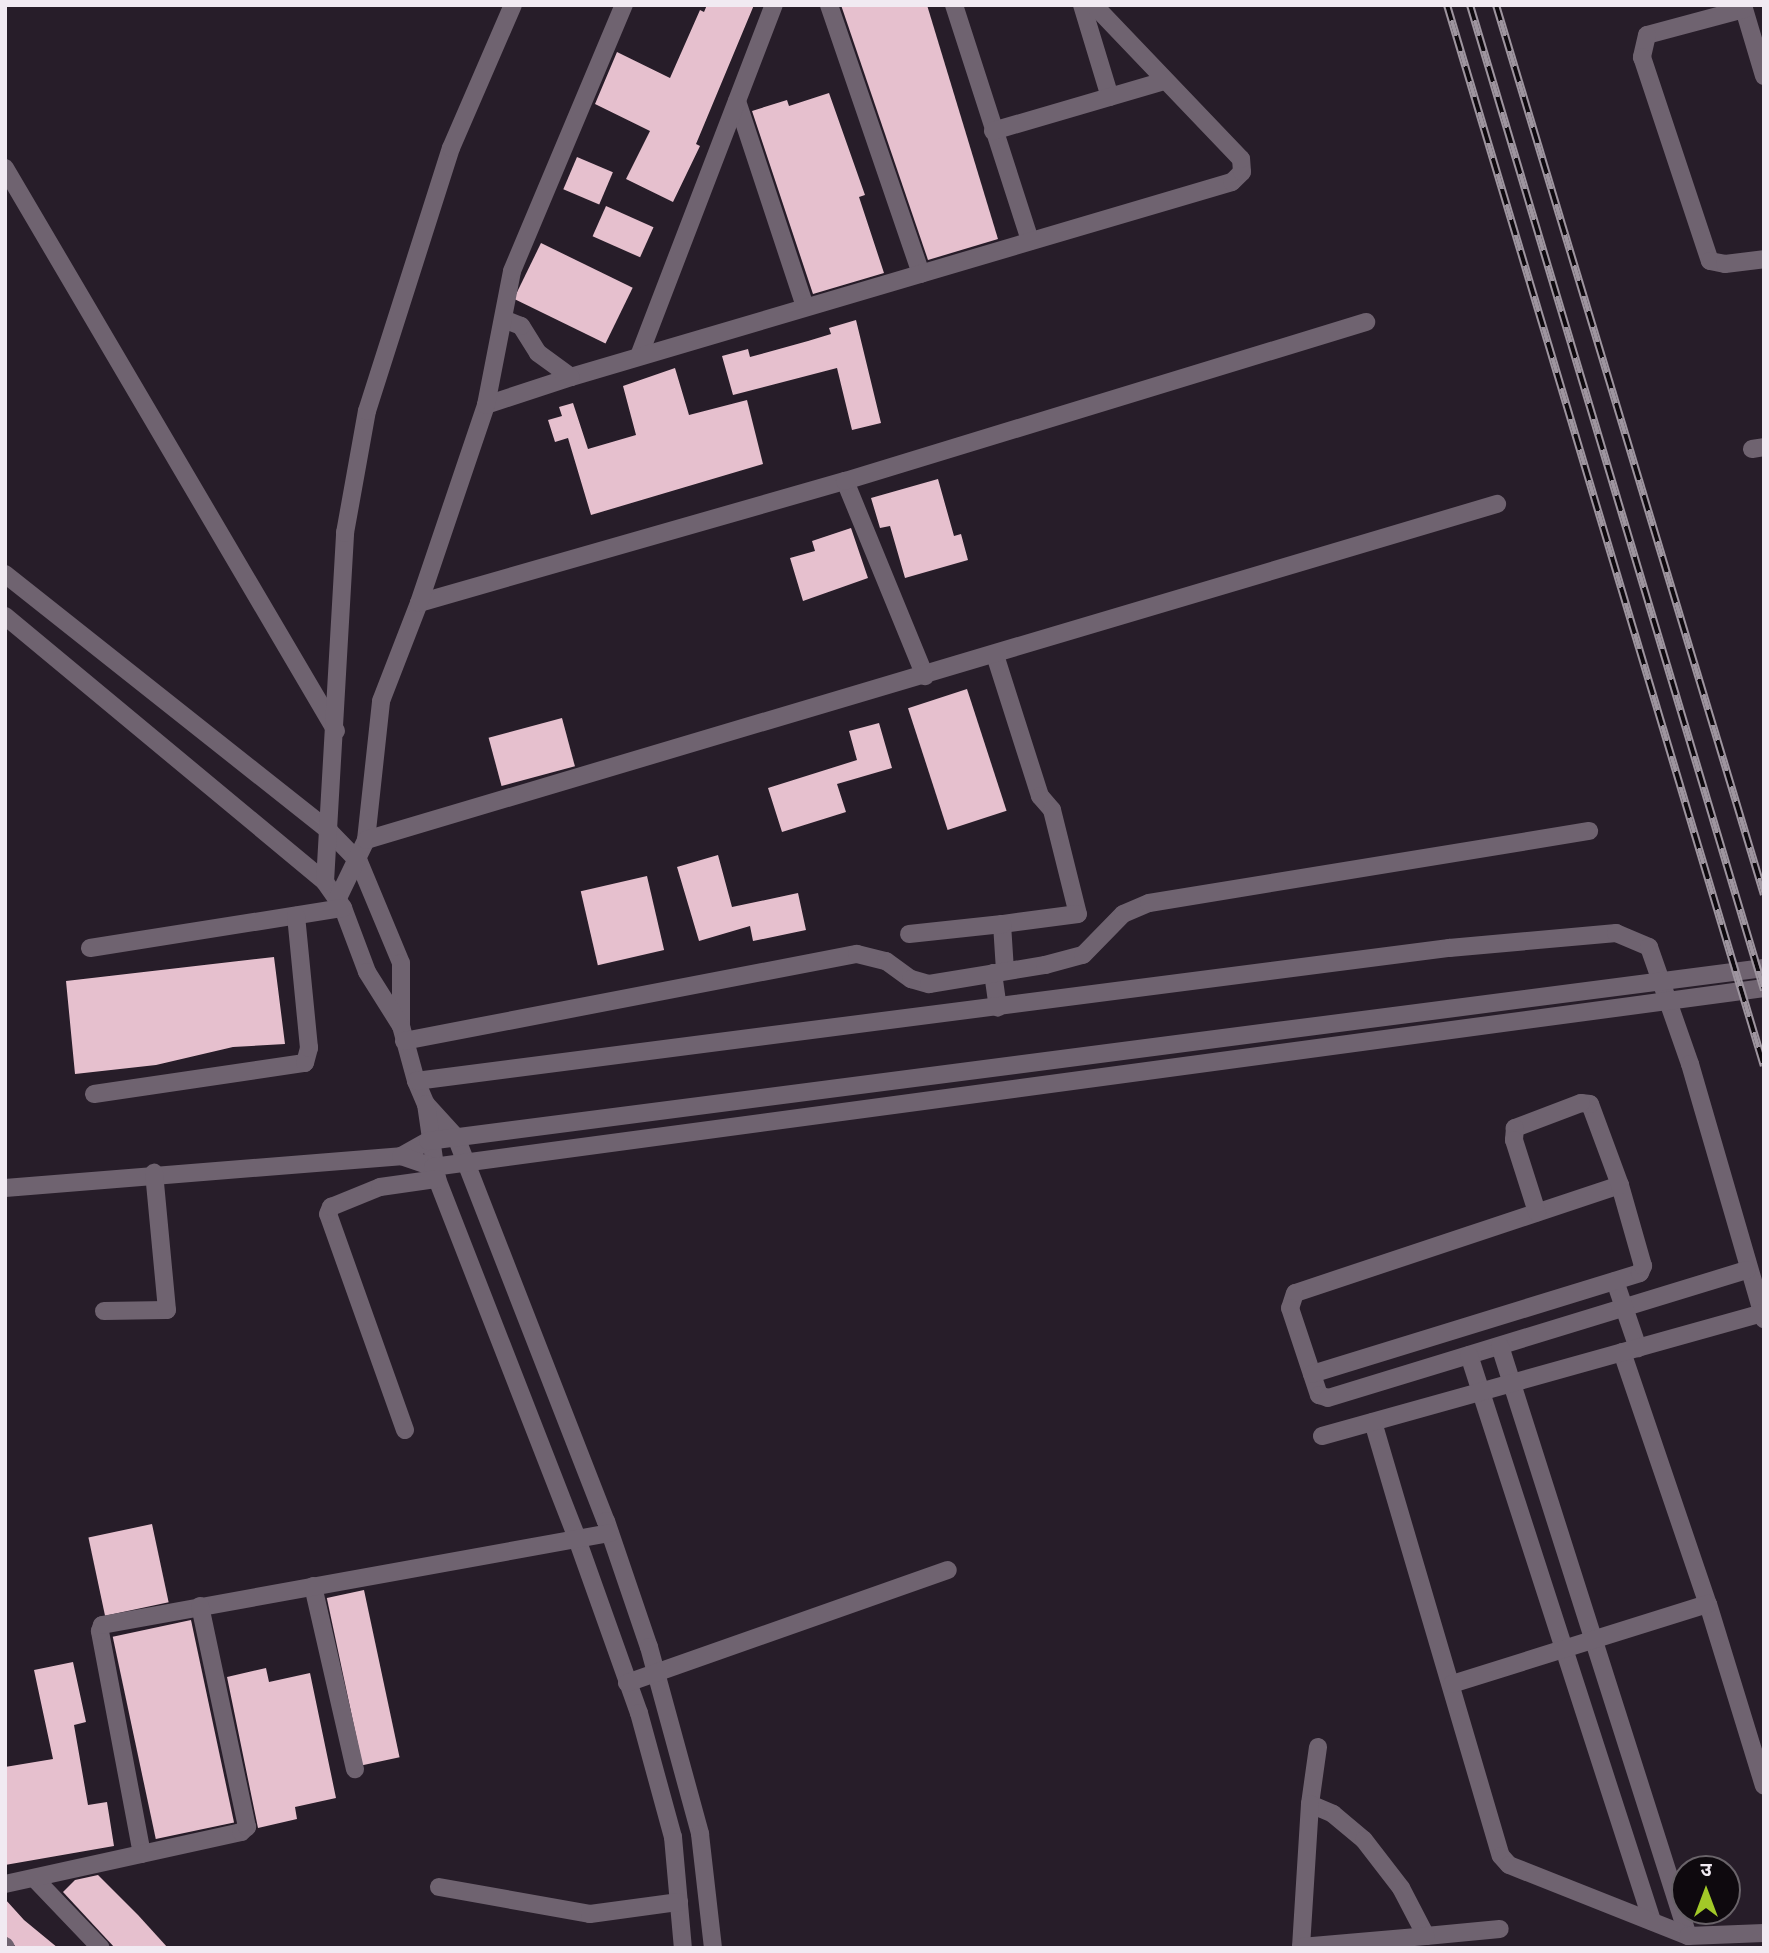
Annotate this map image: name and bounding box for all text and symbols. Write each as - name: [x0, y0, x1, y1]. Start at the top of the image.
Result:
- north arrow: [1671, 1855, 1741, 1925]
- text: उ: [1700, 1859, 1712, 1883]

